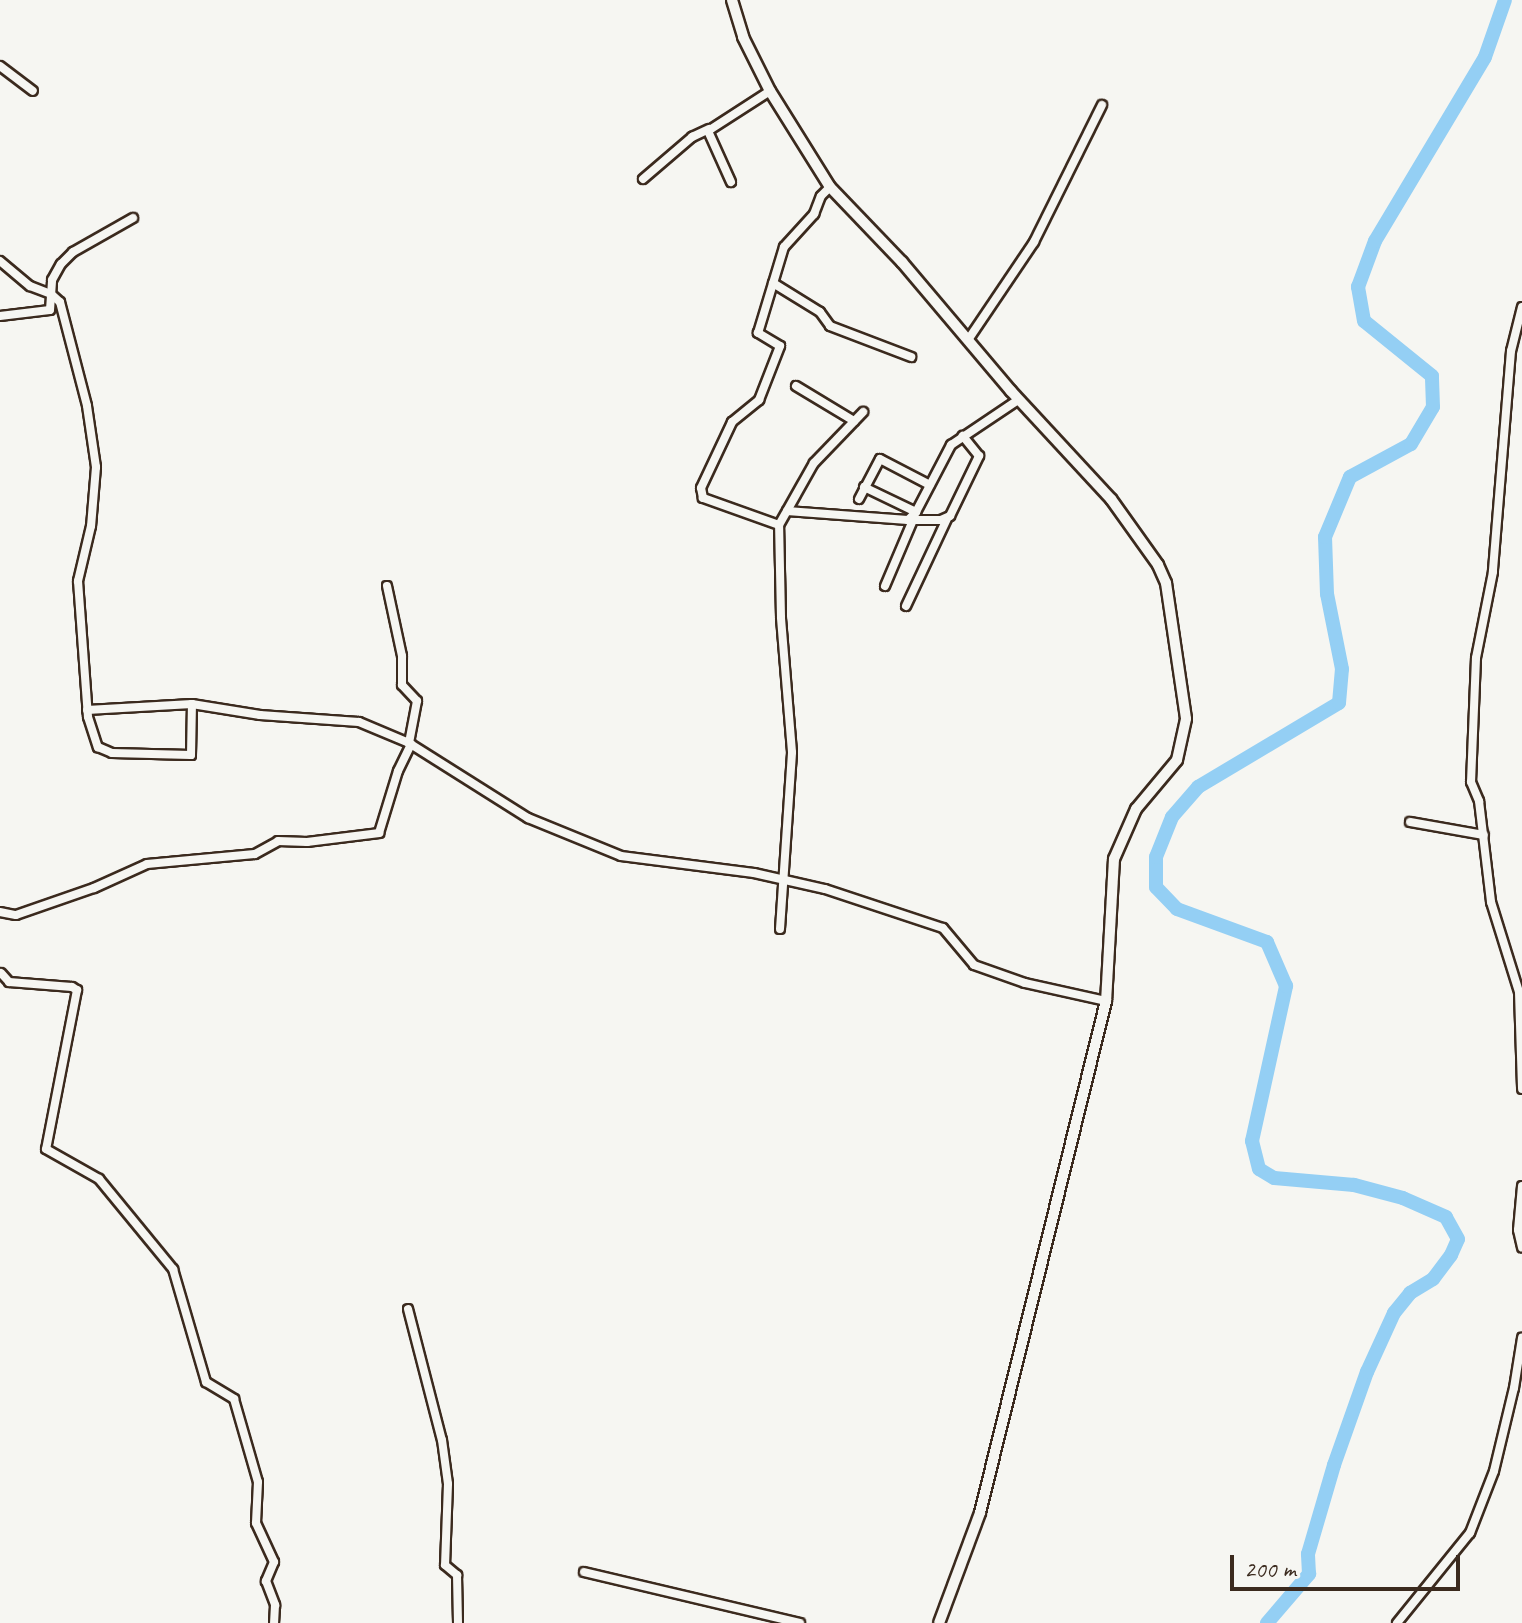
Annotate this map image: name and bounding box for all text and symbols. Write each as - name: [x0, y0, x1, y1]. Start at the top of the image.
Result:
- scale bar: [1234, 1539, 1464, 1589]
- text: 200 m: [1244, 1554, 1296, 1584]

